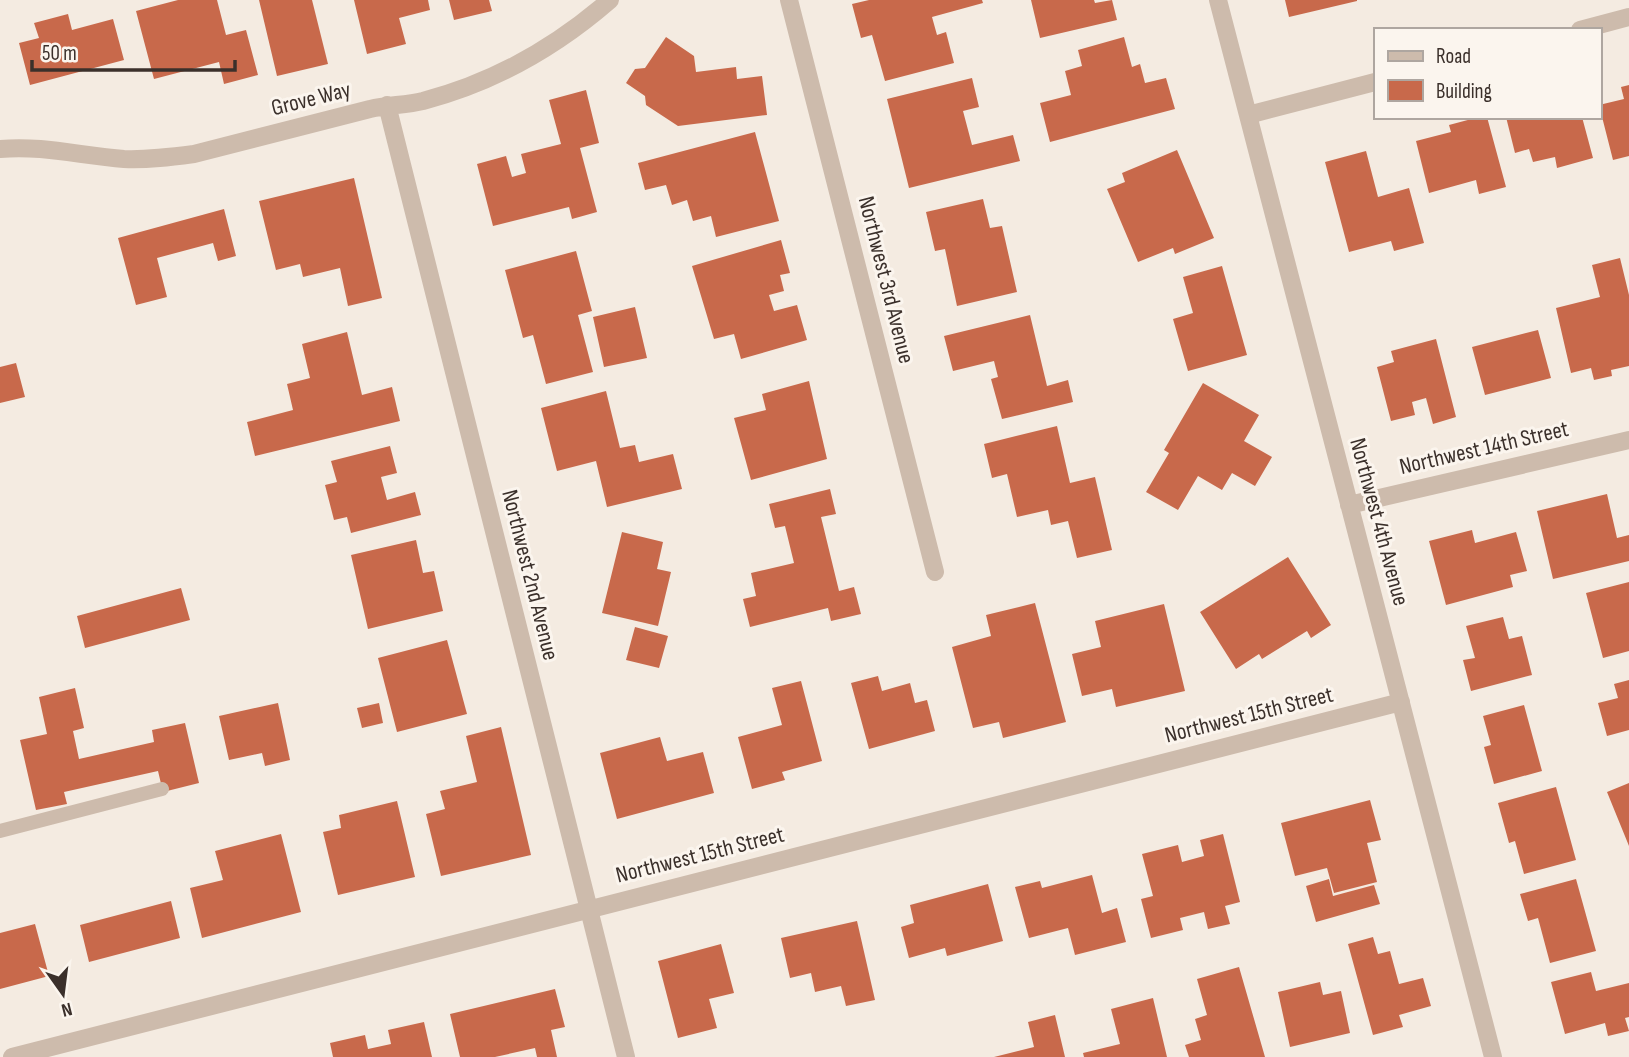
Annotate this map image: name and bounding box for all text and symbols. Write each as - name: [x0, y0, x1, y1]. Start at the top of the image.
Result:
- scale bar: [32, 28, 234, 72]
- legend: [1374, 28, 1601, 119]
- text: 50 m: [42, 41, 77, 66]
- text: Road: [1436, 44, 1471, 69]
- street label: Grove Way: [268, 76, 354, 122]
- text: Building: [1436, 79, 1492, 104]
- street label: Northwest 3rd Avenue: [852, 193, 920, 367]
- street label: Northwest 14th Street: [1397, 415, 1571, 481]
- street label: Northwest 4th Avenue: [1343, 435, 1415, 609]
- street label: Northwest 2nd Avenue: [495, 487, 565, 663]
- street label: Northwest 15th Street: [1162, 681, 1336, 749]
- street label: Northwest 15th Street: [613, 821, 787, 889]
- north arrow: [28, 959, 98, 1029]
- text: N: [59, 997, 74, 1021]

